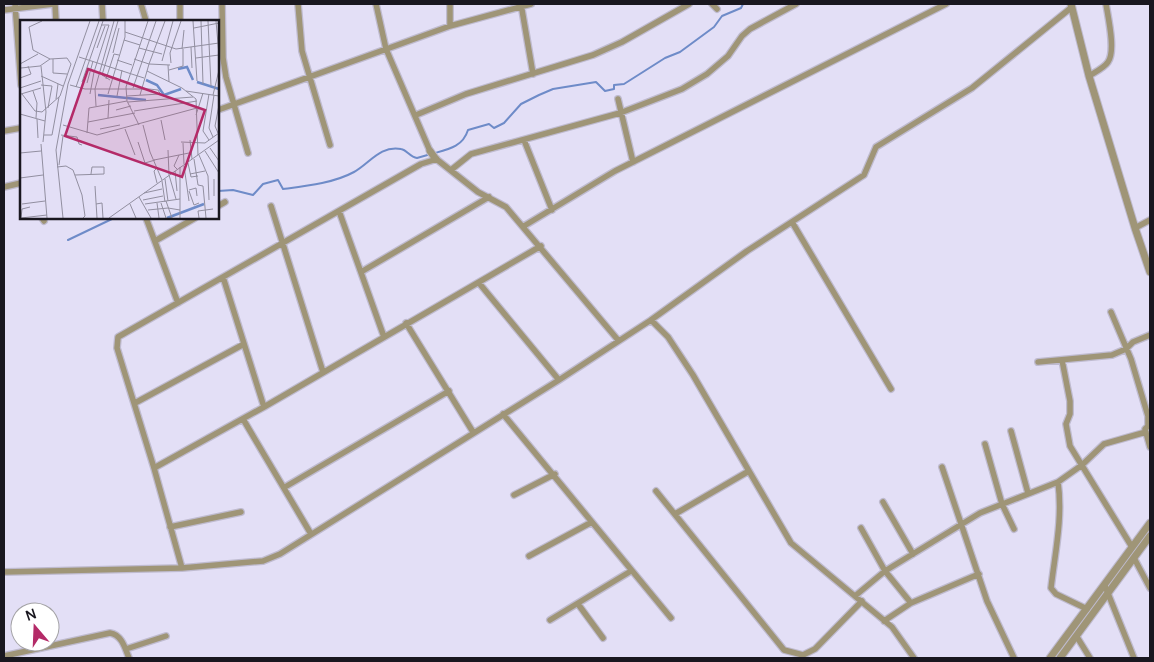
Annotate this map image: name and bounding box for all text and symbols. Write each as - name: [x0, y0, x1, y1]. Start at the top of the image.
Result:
- inset map: [20, 20, 219, 219]
- north arrow: [10, 602, 60, 652]
- text: N: [23, 604, 38, 625]

